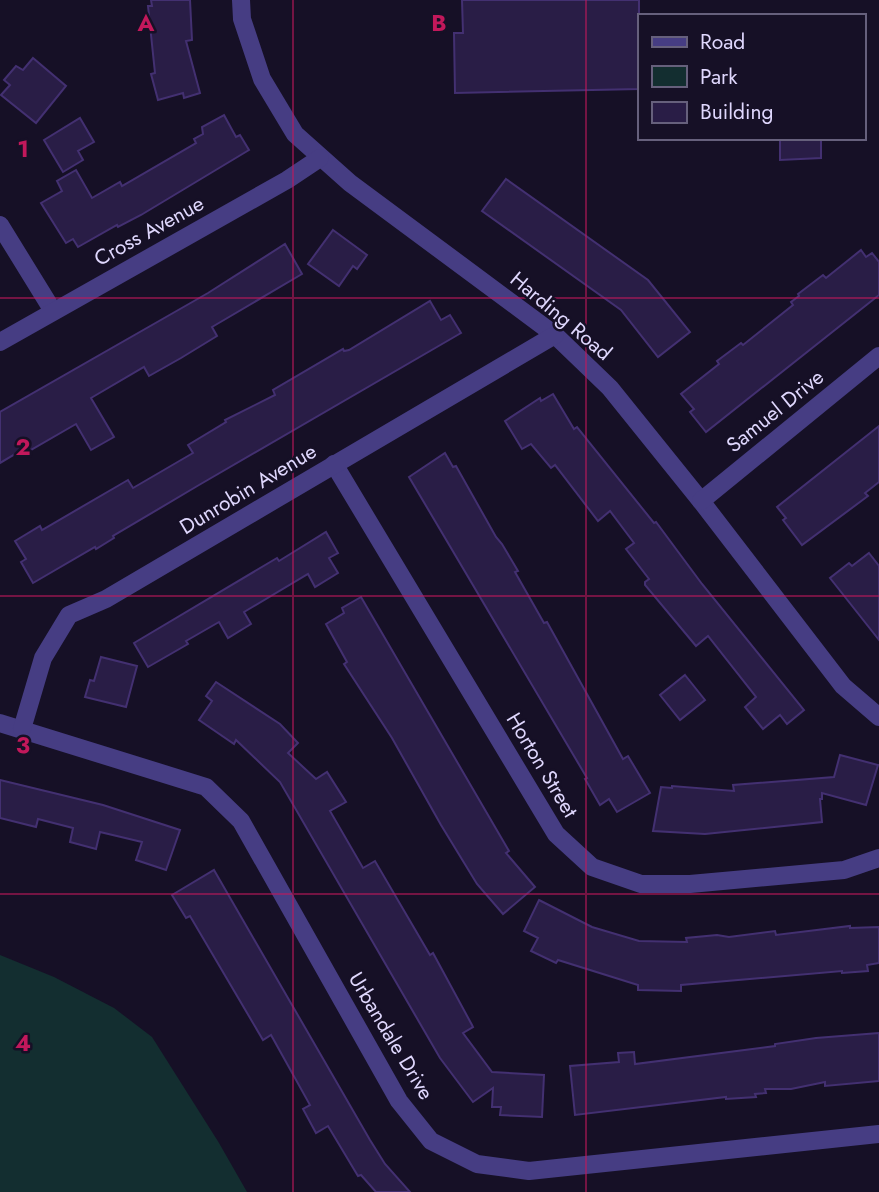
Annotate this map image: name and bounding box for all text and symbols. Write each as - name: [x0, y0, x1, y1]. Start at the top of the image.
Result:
- text: A: [137, 6, 155, 40]
- text: B: [431, 6, 447, 40]
- legend: [638, 14, 865, 140]
- text: Road: [700, 27, 745, 57]
- text: Park: [700, 62, 738, 92]
- text: Building: [700, 97, 773, 127]
- text: 1: [17, 132, 29, 166]
- street label: Cross Avenue: [89, 188, 210, 274]
- street label: Harding Road: [504, 265, 618, 367]
- street label: Samuel Drive: [720, 362, 830, 460]
- text: 2: [15, 430, 31, 464]
- street label: Dunrobin Avenue: [174, 436, 322, 542]
- street label: Horton Street: [499, 707, 585, 823]
- text: 3: [16, 728, 30, 762]
- street label: Urbandale Drive: [341, 966, 441, 1106]
- text: 4: [15, 1026, 31, 1060]

